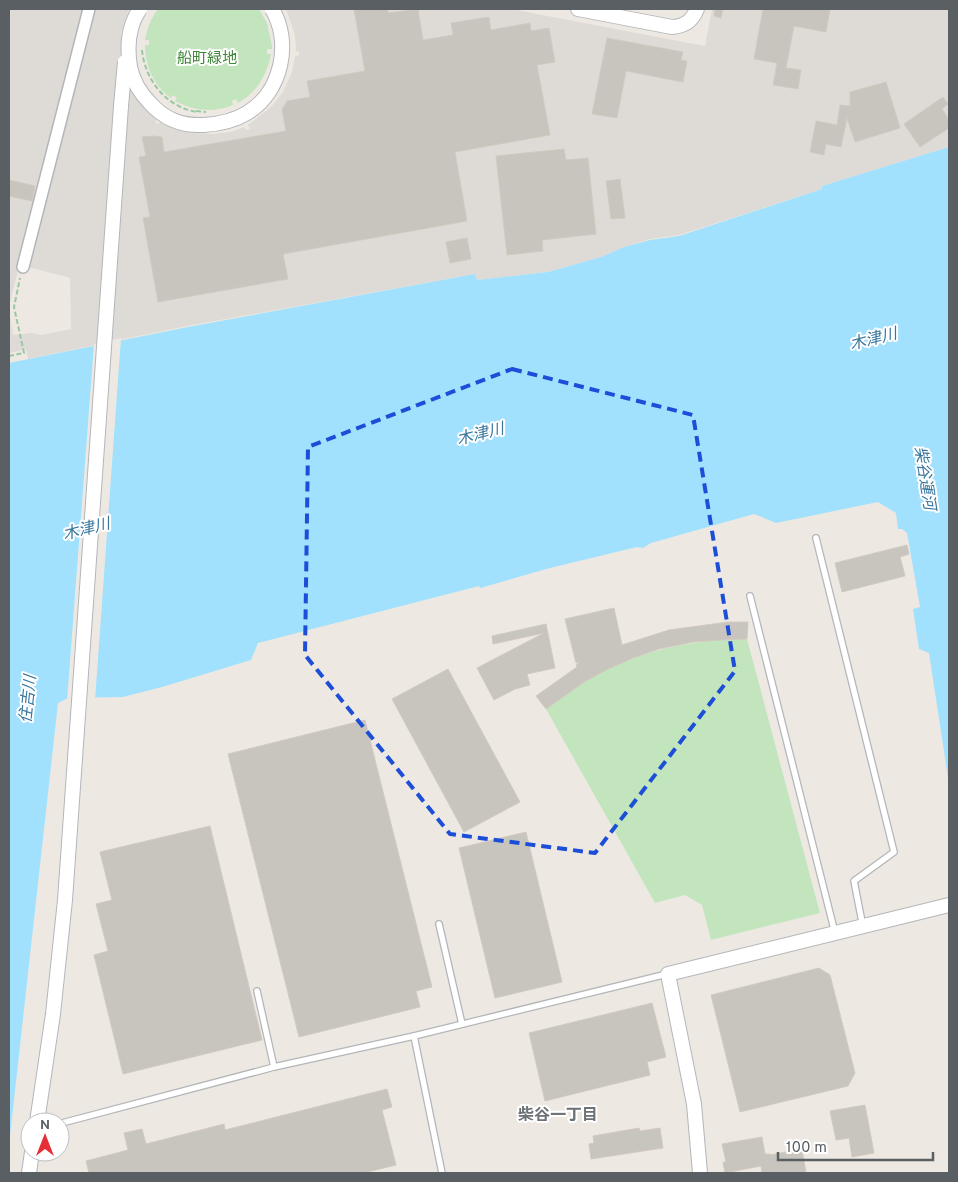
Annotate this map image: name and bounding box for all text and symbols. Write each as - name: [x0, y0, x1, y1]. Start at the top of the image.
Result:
- park label: 船町緑地: [177, 50, 237, 69]
- water label: 木津川: [848, 324, 901, 355]
- water label: 木津川: [455, 419, 508, 450]
- water label: 柴谷運河: [909, 445, 939, 514]
- water label: 木津川: [61, 514, 114, 545]
- water label: 住吉川: [17, 672, 42, 724]
- district label: 柴谷一丁目: [518, 1106, 598, 1126]
- north arrow: [20, 1112, 70, 1162]
- text: N: [40, 1117, 50, 1134]
- scale bar: [778, 1130, 933, 1162]
- text: 100 m: [786, 1139, 827, 1158]

